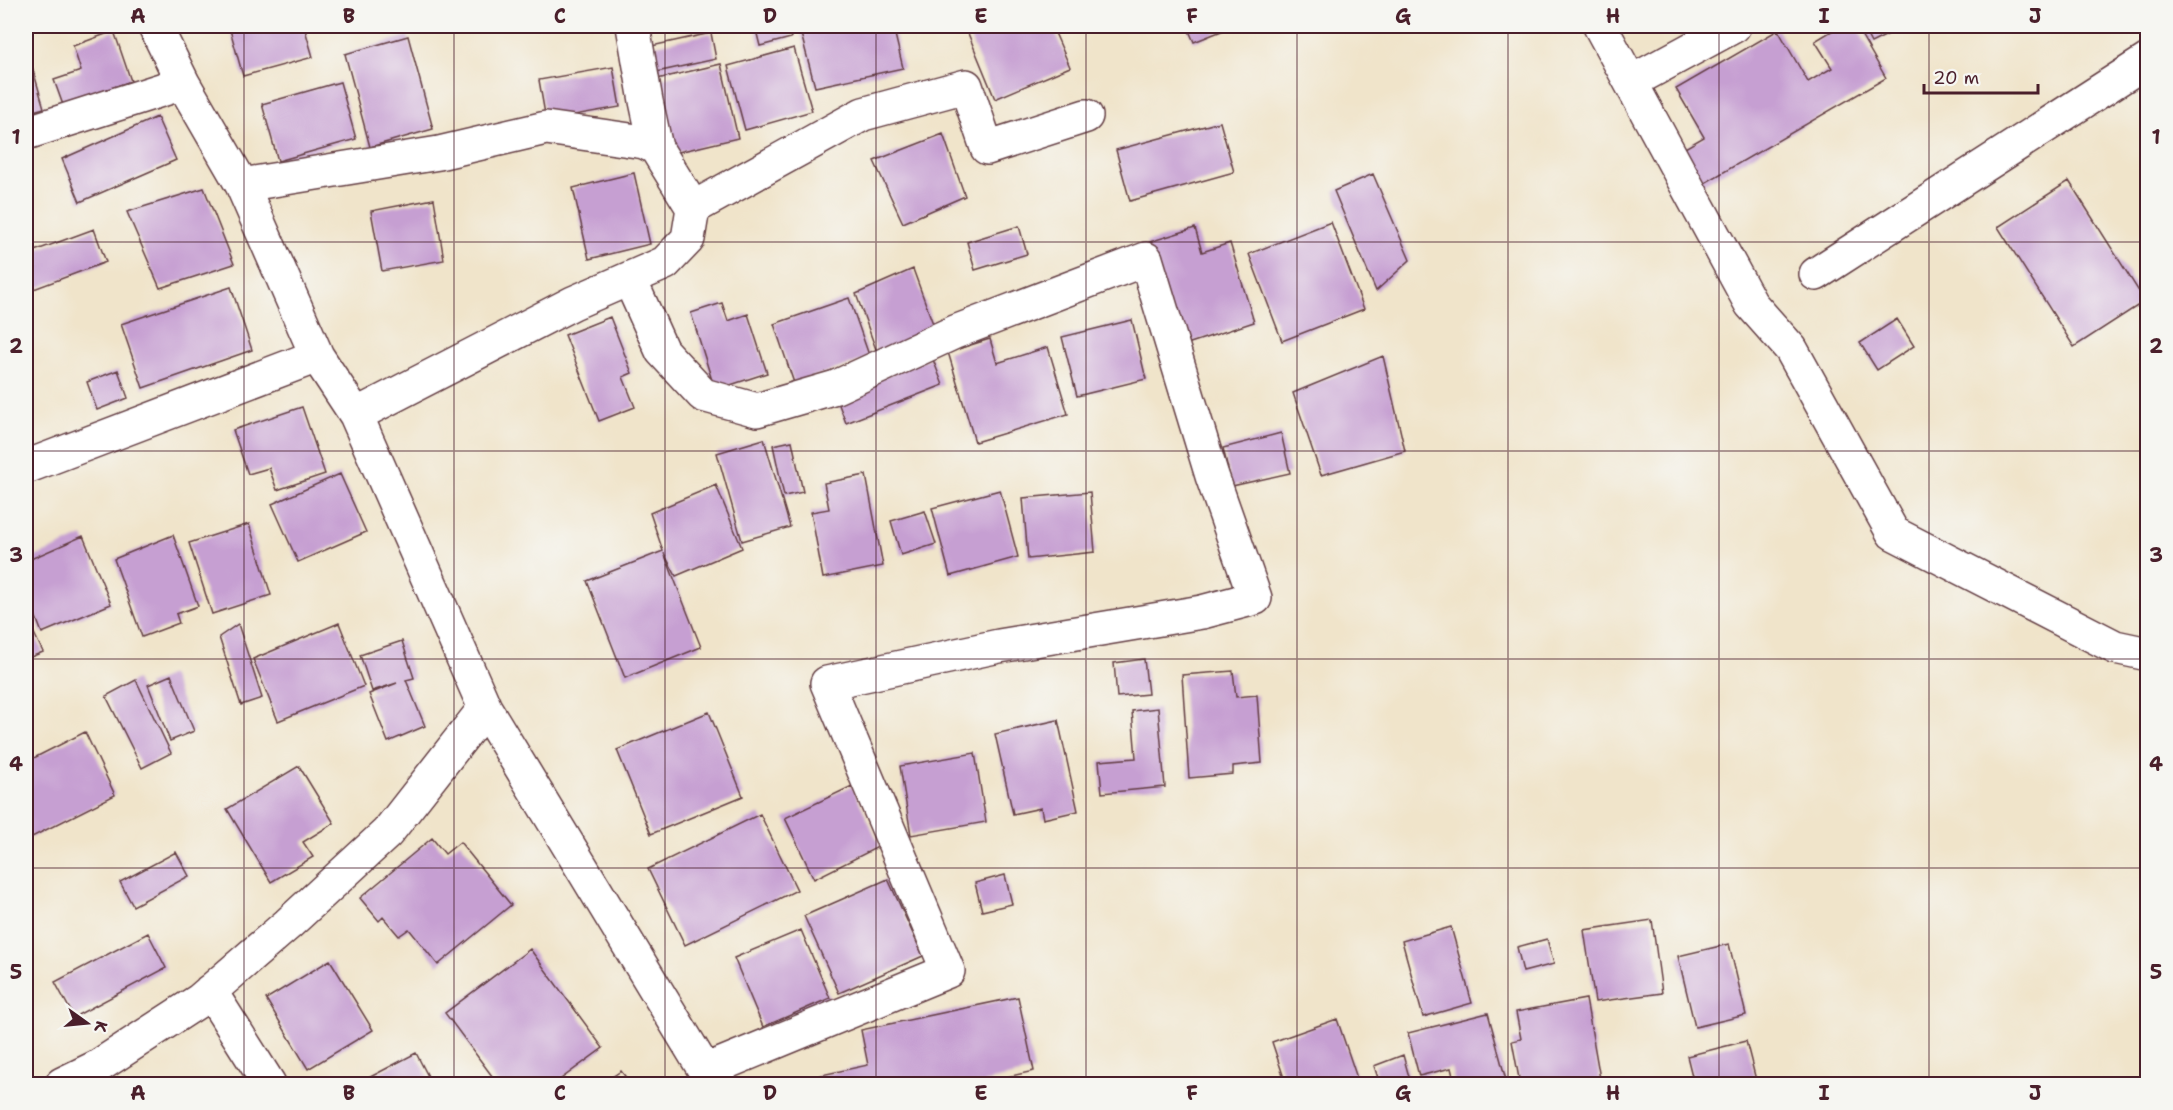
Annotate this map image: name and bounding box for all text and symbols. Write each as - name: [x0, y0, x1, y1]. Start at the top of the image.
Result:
- text: A: [130, 3, 146, 29]
- text: B: [343, 3, 355, 29]
- text: C: [554, 3, 566, 29]
- text: D: [763, 3, 777, 29]
- text: E: [974, 3, 988, 29]
- text: F: [1186, 3, 1198, 29]
- text: G: [1395, 3, 1411, 29]
- text: H: [1606, 3, 1620, 29]
- text: I: [1818, 3, 1830, 29]
- text: J: [2029, 3, 2042, 29]
- scale bar: [1924, 57, 2038, 95]
- text: 20 m: [1933, 66, 1979, 90]
- text: 1: [11, 124, 21, 150]
- text: 1: [2151, 124, 2161, 150]
- text: 2: [9, 333, 23, 359]
- text: 2: [2149, 333, 2163, 359]
- text: 3: [9, 542, 23, 568]
- text: 3: [2149, 542, 2163, 568]
- text: 4: [9, 751, 23, 777]
- text: 4: [2149, 751, 2163, 777]
- text: 5: [10, 959, 22, 985]
- text: 5: [2150, 959, 2162, 985]
- north arrow: [57, 993, 117, 1053]
- text: K: [89, 1019, 113, 1035]
- text: A: [130, 1080, 146, 1106]
- text: B: [343, 1080, 355, 1106]
- text: C: [554, 1080, 566, 1106]
- text: D: [763, 1080, 777, 1106]
- text: E: [974, 1080, 988, 1106]
- text: F: [1186, 1080, 1198, 1106]
- text: G: [1395, 1080, 1411, 1106]
- text: H: [1606, 1080, 1620, 1106]
- text: I: [1818, 1080, 1830, 1106]
- text: J: [2029, 1080, 2042, 1106]

